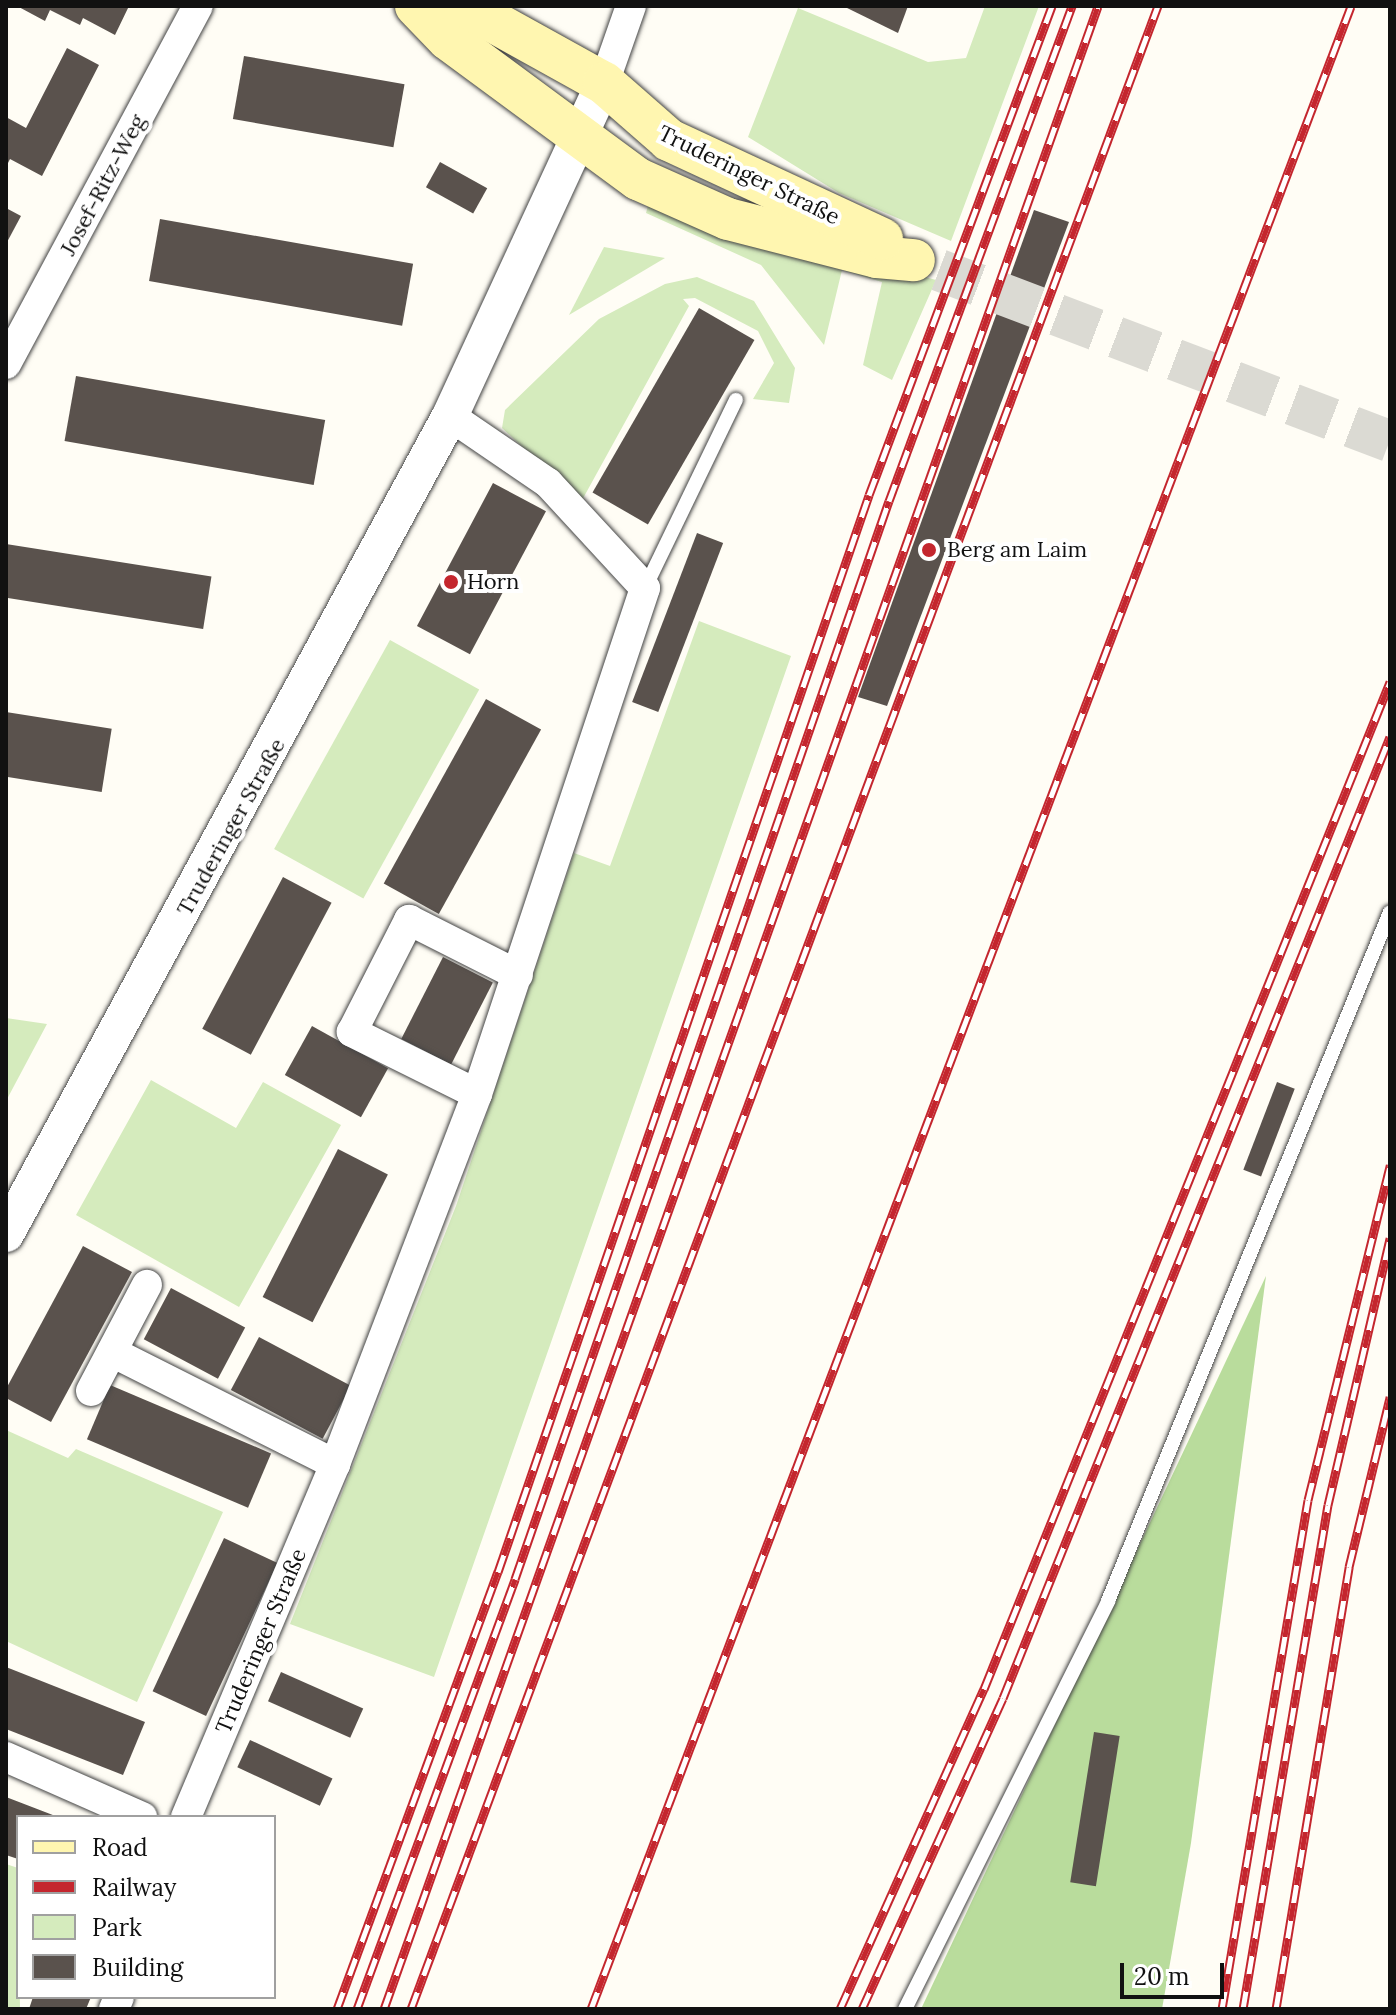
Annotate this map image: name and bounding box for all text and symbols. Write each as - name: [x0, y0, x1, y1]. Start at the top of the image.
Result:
- street label: Josef-Ritz-Weg: [55, 110, 151, 260]
- street label: Truderinger Straße: [654, 120, 844, 230]
- place label: Berg am Laim: [947, 537, 1087, 563]
- marker: Berg am Laim: [918, 539, 940, 561]
- place label: Horn: [467, 569, 519, 595]
- marker: Horn: [442, 573, 460, 591]
- street label: Truderinger Straße: [171, 734, 291, 920]
- street label: Truderinger Straße: [210, 1545, 312, 1737]
- legend: [16, 1815, 276, 1999]
- text: Road: [92, 1832, 148, 1863]
- text: Railway: [92, 1872, 176, 1903]
- text: Park: [92, 1912, 142, 1943]
- scale bar: [1124, 1947, 1228, 1997]
- text: Building: [92, 1952, 183, 1983]
- text: 20 m: [1134, 1961, 1190, 1992]

